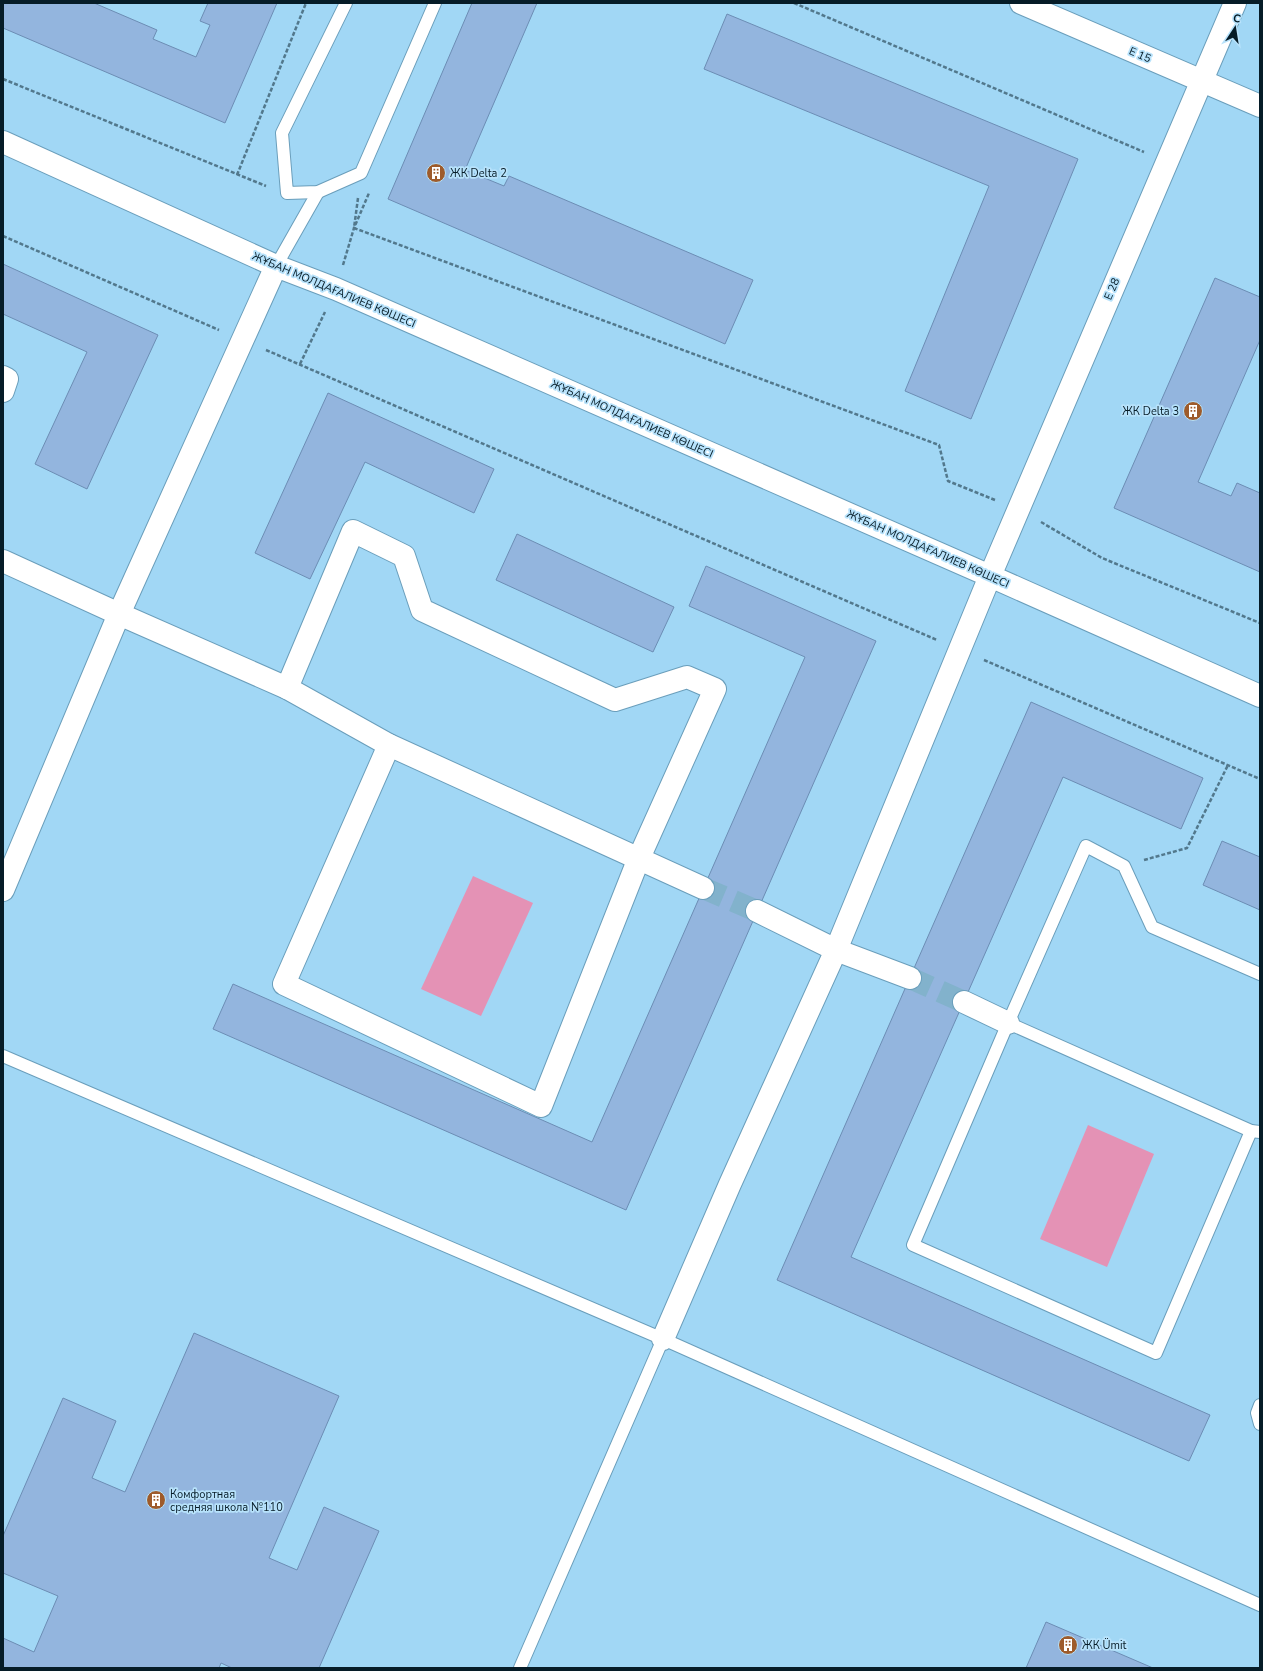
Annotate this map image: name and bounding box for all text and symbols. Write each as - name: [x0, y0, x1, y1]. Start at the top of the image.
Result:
- north arrow: [1215, 8, 1255, 48]
- text: С: [1232, 11, 1243, 27]
- street label: E 15: [1127, 44, 1154, 66]
- building icon: ЖК Delta 2: [425, 162, 447, 184]
- place label: ЖК Delta 2: [450, 166, 507, 181]
- street label: ЖҰБАН МОЛДАҒАЛИЕВ КӨШЕСІ: [250, 249, 418, 331]
- street label: E 28: [1101, 275, 1123, 302]
- street label: ЖҰБАН МОЛДАҒАЛИЕВ КӨШЕСІ: [549, 376, 715, 462]
- building icon: ЖК Delta 3: [1182, 400, 1204, 422]
- place label: ЖК Delta 3: [1122, 404, 1179, 419]
- street label: ЖҰБАН МОЛДАҒАЛИЕВ КӨШЕСІ: [845, 506, 1011, 592]
- place label: Комфортная средняя школа №110: [170, 1487, 283, 1515]
- building icon: Комфортная средняя школа №110: [145, 1489, 167, 1511]
- building icon: ЖК Ümit: [1057, 1634, 1079, 1656]
- place label: ЖК Ümit: [1082, 1638, 1127, 1653]

